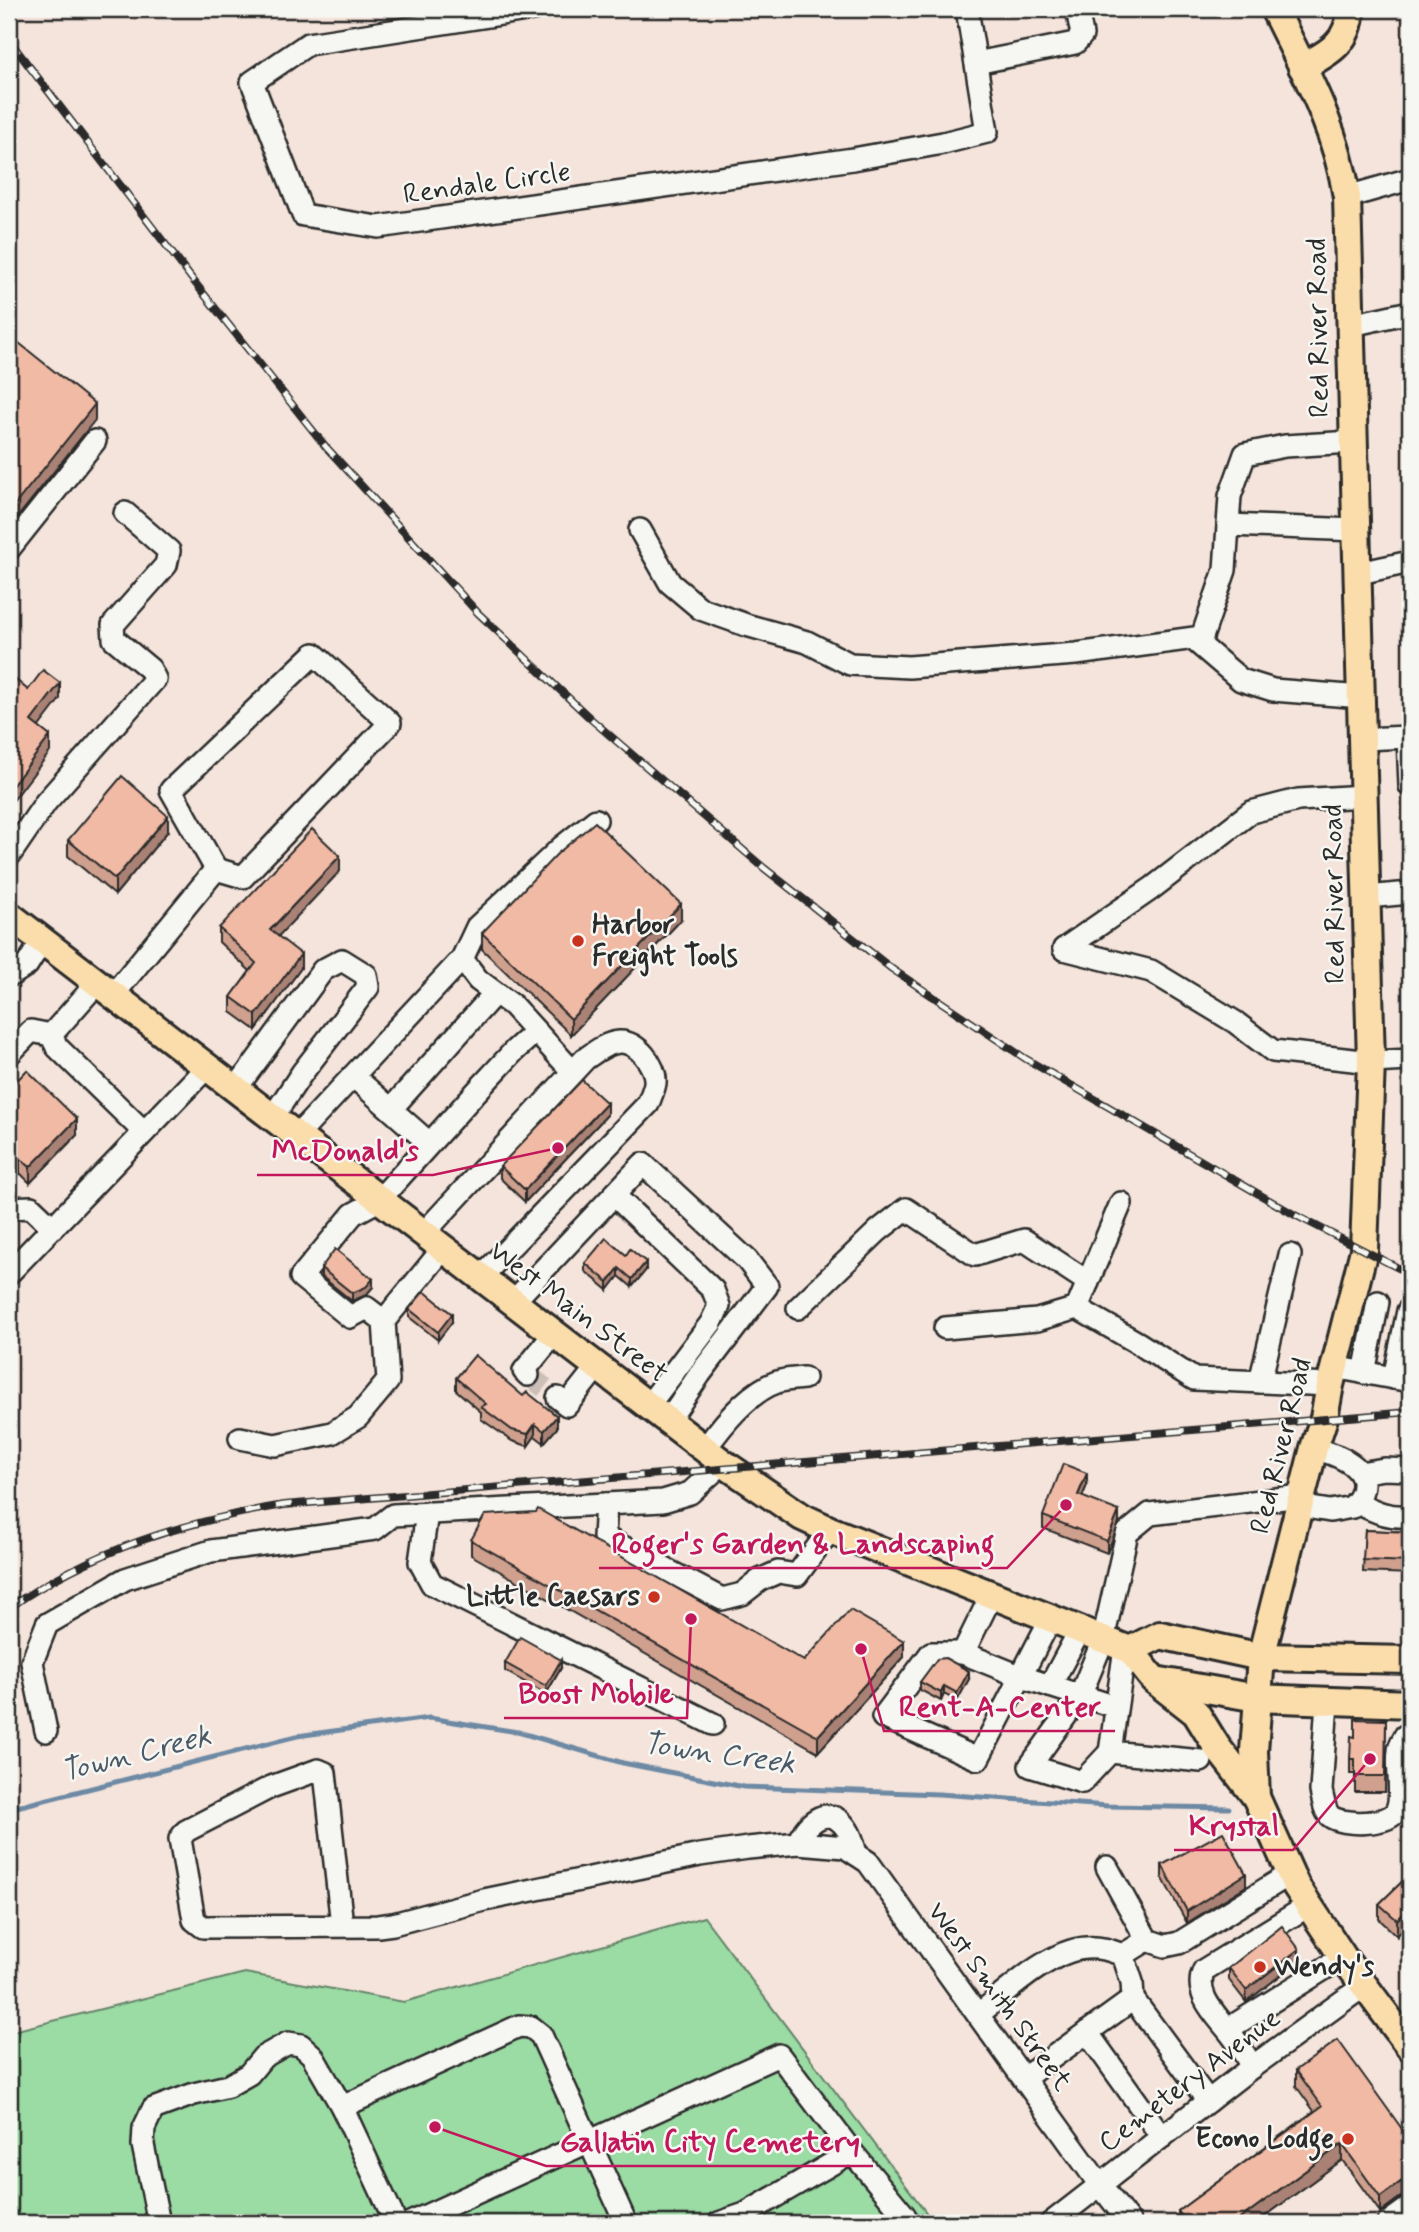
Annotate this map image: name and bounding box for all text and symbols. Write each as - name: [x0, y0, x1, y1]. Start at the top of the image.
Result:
- street label: Rendale Circle: [401, 154, 573, 214]
- street label: Red River Road: [1299, 238, 1339, 418]
- street label: Red River Road: [1315, 804, 1355, 984]
- place label: Harbor Freight Tools: [592, 907, 738, 977]
- marker: Harbor Freight Tools: [570, 933, 586, 949]
- callout: McDonald's: [257, 1124, 433, 1175]
- text: McDonald's: [271, 1132, 419, 1171]
- street label: West Main Street: [481, 1233, 675, 1393]
- street label: Red River Road: [1242, 1354, 1322, 1538]
- callout: Roger's Garden & Landscaping: [599, 1517, 1007, 1568]
- text: Roger's Garden & Landscaping: [612, 1525, 994, 1568]
- place label: Little Caesars: [466, 1579, 640, 1616]
- marker: Little Caesars: [646, 1589, 662, 1605]
- callout: Boost Mobile: [504, 1667, 687, 1718]
- text: Boost Mobile: [518, 1675, 674, 1714]
- callout: Rent-A-Center: [884, 1680, 1115, 1731]
- text: Rent-A-Center: [899, 1688, 1102, 1727]
- water label: Town Creek: [57, 1716, 215, 1791]
- water label: Town Creek: [640, 1724, 798, 1784]
- callout: Krystal: [1174, 1799, 1293, 1850]
- text: Krystal: [1189, 1807, 1279, 1846]
- street label: West Smith Street: [918, 1895, 1080, 2099]
- place label: Wendy's: [1274, 1949, 1375, 1986]
- marker: Wendy's: [1252, 1959, 1268, 1975]
- street label: Cemetery Avenue: [1092, 2000, 1288, 2162]
- callout: Gallatin City Cemetery: [546, 2115, 873, 2166]
- place label: Econo Lodge: [1195, 2121, 1334, 2161]
- text: Gallatin City Cemetery: [560, 2123, 860, 2162]
- marker: Econo Lodge: [1340, 2131, 1356, 2147]

